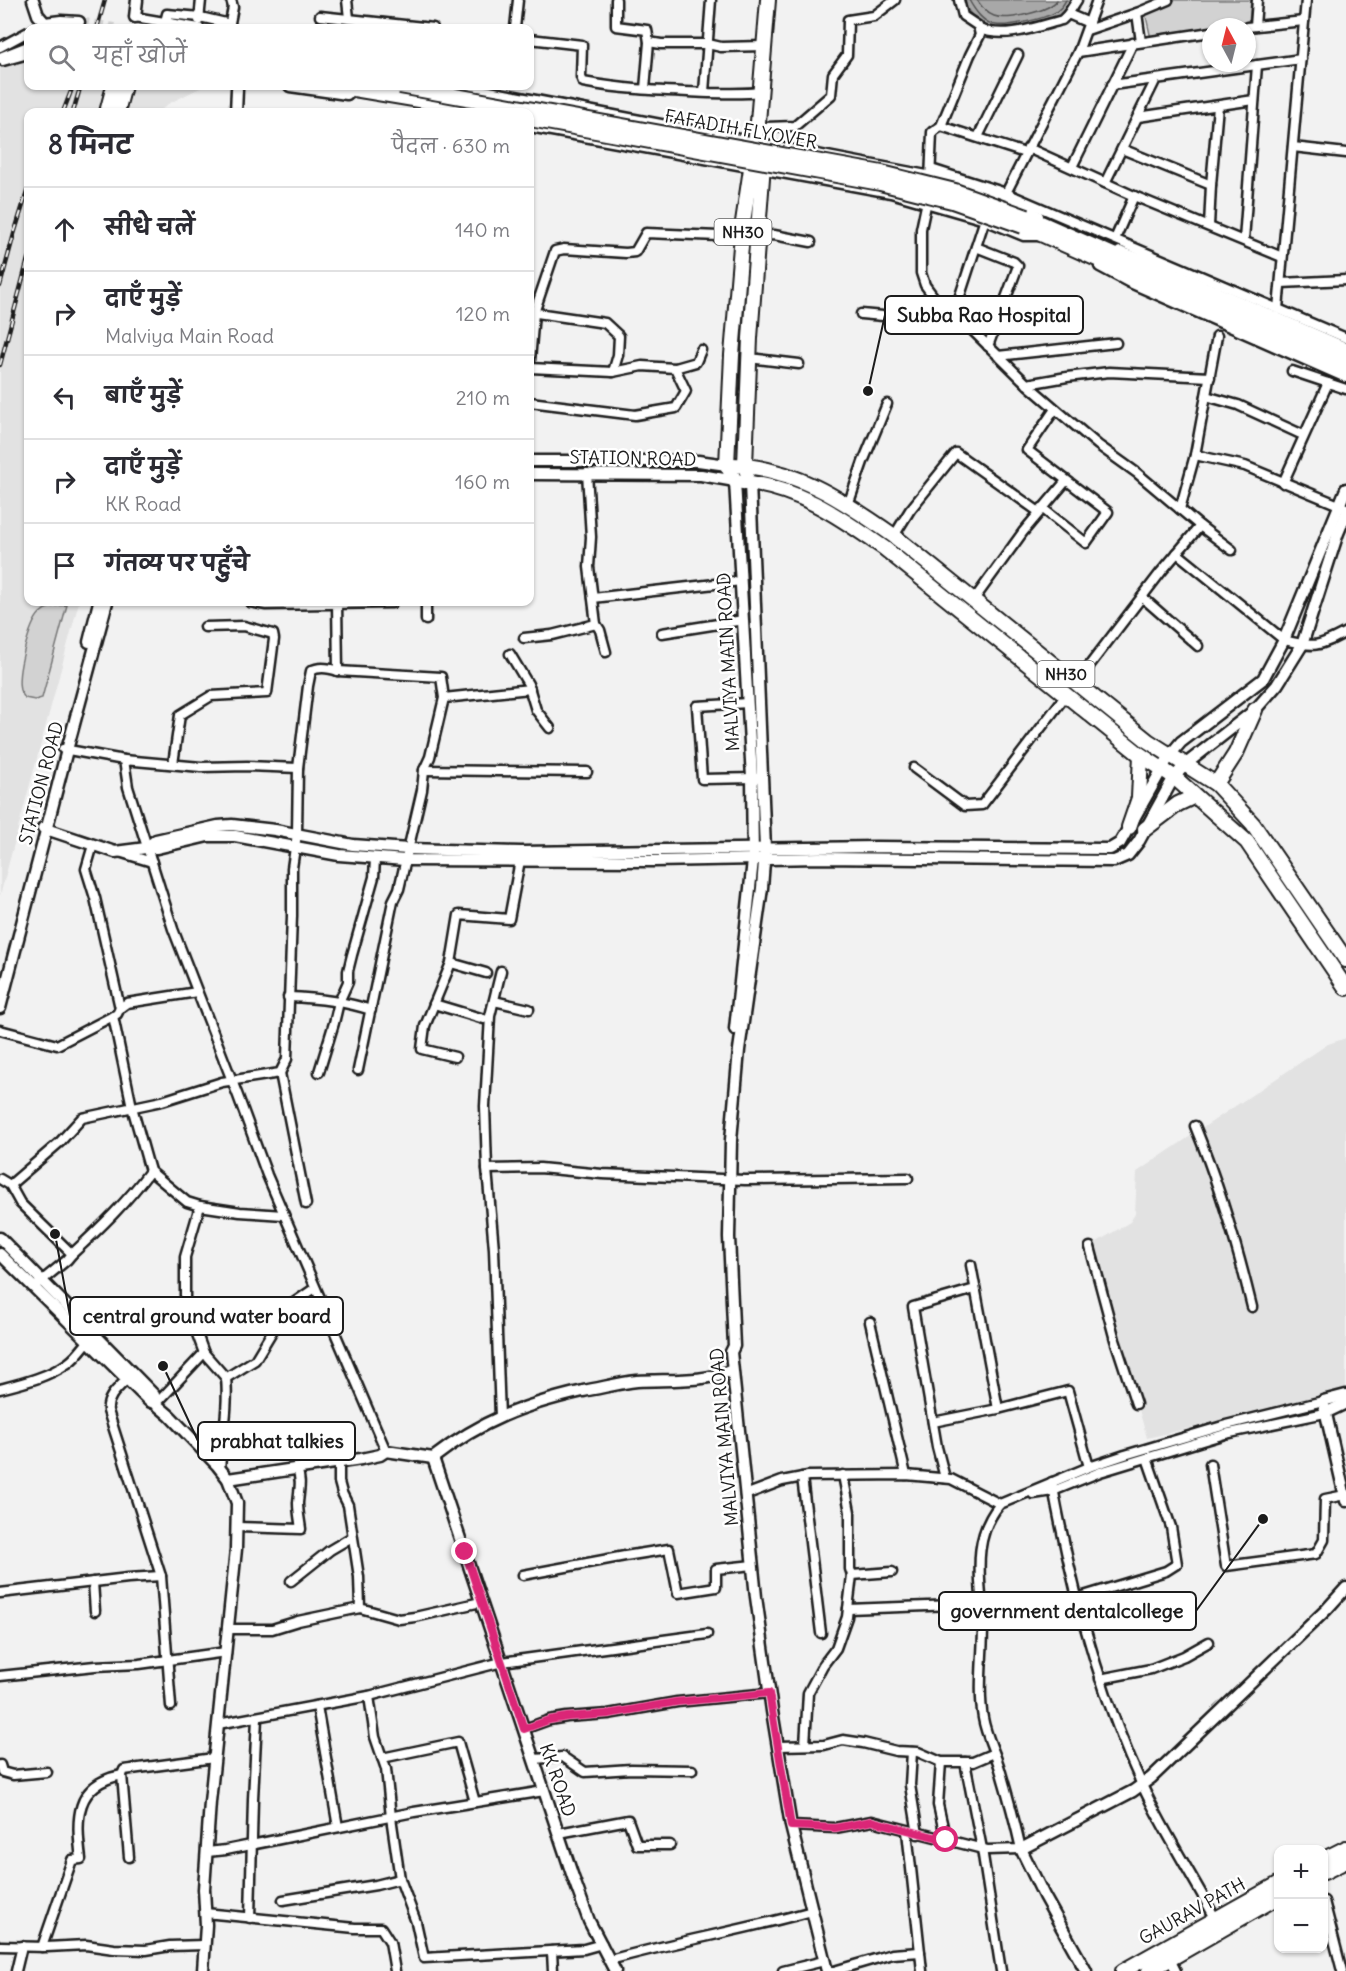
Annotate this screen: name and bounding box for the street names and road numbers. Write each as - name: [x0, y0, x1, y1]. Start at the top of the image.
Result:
- street label: FAFADIH FLYOVER: [663, 104, 819, 154]
- road number: NH30: [714, 219, 771, 245]
- street label: STATION ROAD: [570, 445, 696, 471]
- street label: MALVIYA MAIN ROAD: [712, 572, 744, 752]
- road number: NH30: [1038, 661, 1094, 687]
- street label: STATION ROAD: [14, 719, 68, 847]
- street label: MALVIYA MAIN ROAD: [705, 1347, 743, 1527]
- street label: KK ROAD: [535, 1740, 581, 1820]
- street label: GAURAV PATH: [1135, 1872, 1249, 1950]

